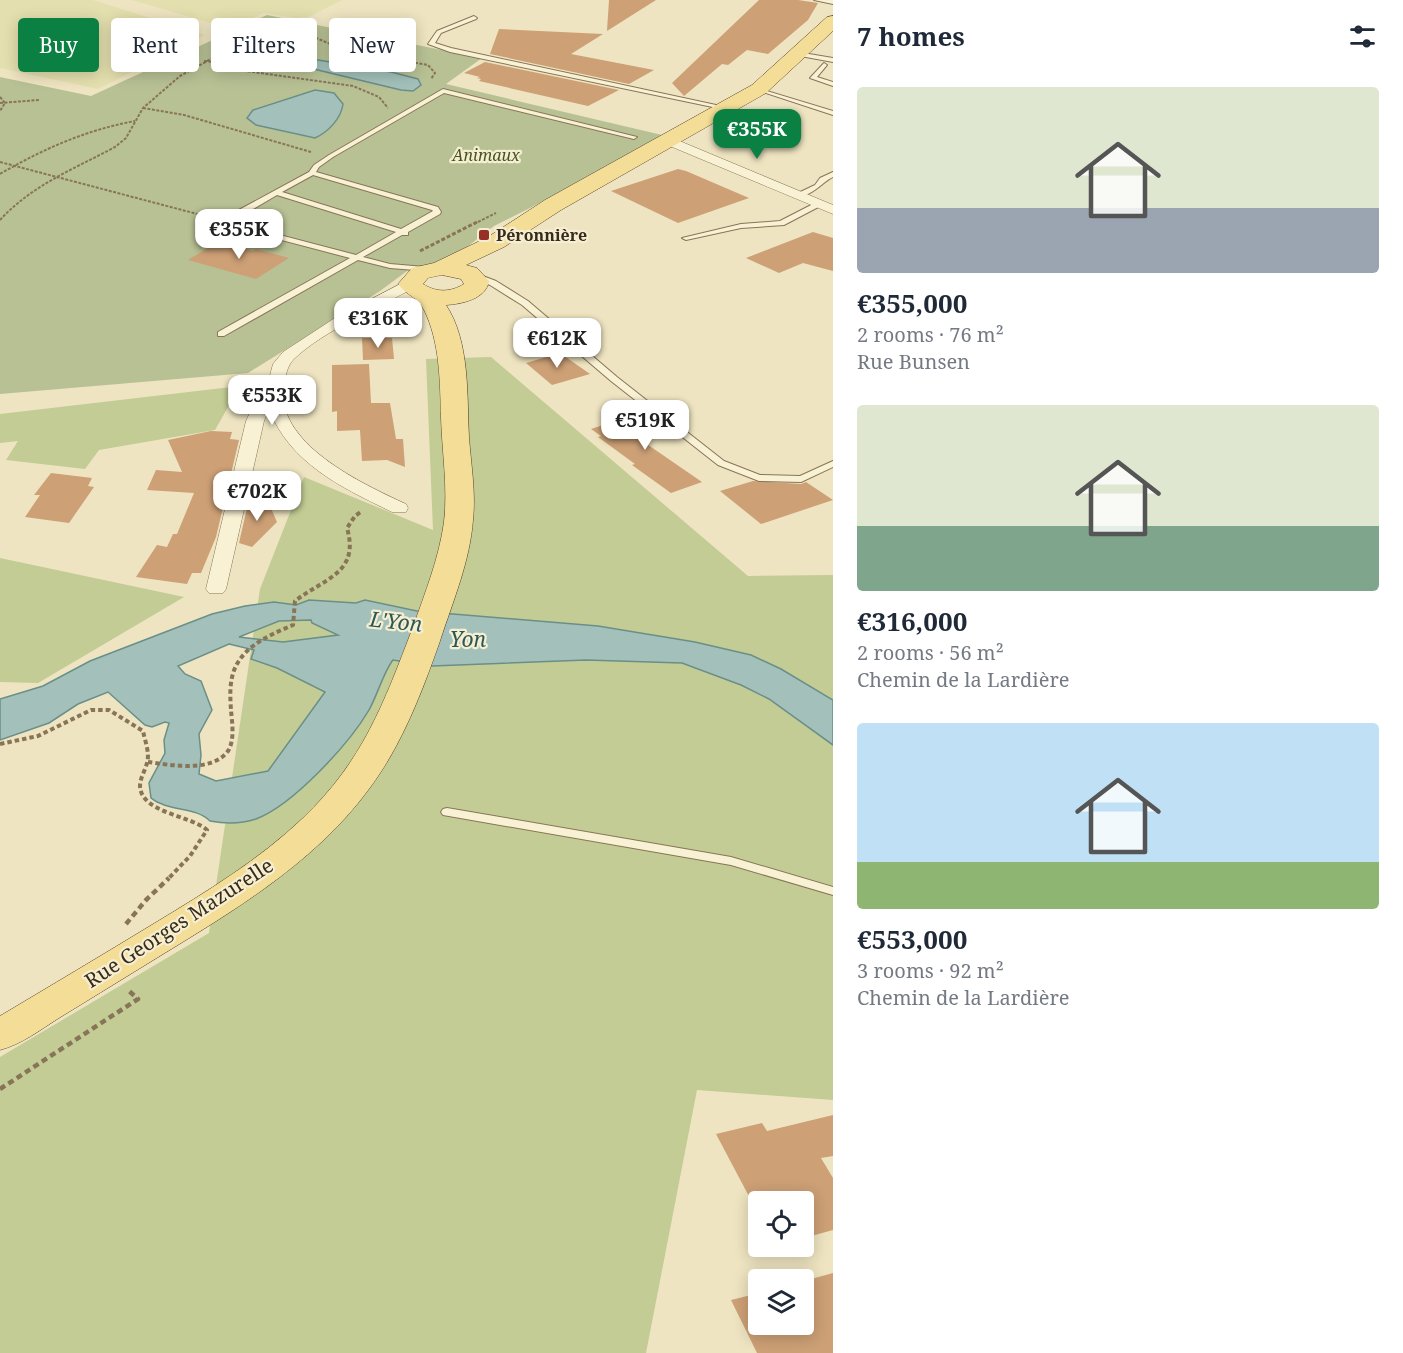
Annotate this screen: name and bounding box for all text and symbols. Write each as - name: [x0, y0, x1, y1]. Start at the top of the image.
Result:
- chip: Buy: [18, 18, 99, 72]
- chip: Rent: [111, 18, 199, 72]
- chip: Filters: [211, 18, 317, 72]
- chip: New: [329, 18, 416, 72]
- text: 7 homes: [857, 18, 965, 54]
- icon: filters: [1346, 20, 1379, 53]
- pin: €355K: [715, 109, 799, 160]
- text: €355K: [727, 115, 787, 142]
- icon: home: [1064, 126, 1172, 234]
- park label: Animaux: [451, 144, 520, 166]
- pin: €355K: [197, 209, 281, 260]
- text: €355K: [209, 215, 269, 242]
- place label: Péronnière: [496, 224, 587, 246]
- marker: Péronnière: [477, 228, 491, 242]
- text: €355,000: [857, 285, 967, 321]
- pin: €316K: [336, 298, 420, 349]
- text: €316K: [348, 304, 408, 331]
- pin: €612K: [515, 318, 599, 369]
- text: 2 rooms · 76 m²: [857, 321, 1004, 348]
- text: €612K: [527, 324, 587, 351]
- text: Rue Bunsen: [857, 348, 970, 375]
- pin: €553K: [230, 375, 314, 426]
- text: €553K: [242, 381, 302, 408]
- pin: €519K: [603, 400, 687, 451]
- text: €519K: [615, 406, 675, 433]
- icon: home: [1064, 444, 1172, 552]
- pin: €702K: [215, 471, 299, 522]
- text: €702K: [227, 477, 287, 504]
- text: €316,000: [857, 603, 967, 639]
- water label: L'Yon: [367, 604, 424, 638]
- water label: Yon: [450, 625, 487, 653]
- text: 2 rooms · 56 m²: [857, 639, 1004, 666]
- text: Chemin de la Lardière: [857, 666, 1070, 693]
- icon: home: [1064, 762, 1172, 870]
- street label: Rue Georges Mazurelle: [79, 851, 278, 994]
- text: €553,000: [857, 921, 967, 957]
- text: 3 rooms · 92 m²: [857, 957, 1004, 984]
- text: Chemin de la Lardière: [857, 984, 1070, 1011]
- map controls: [748, 1191, 814, 1335]
- button: locate: [748, 1191, 814, 1257]
- button: layers: [748, 1269, 814, 1335]

